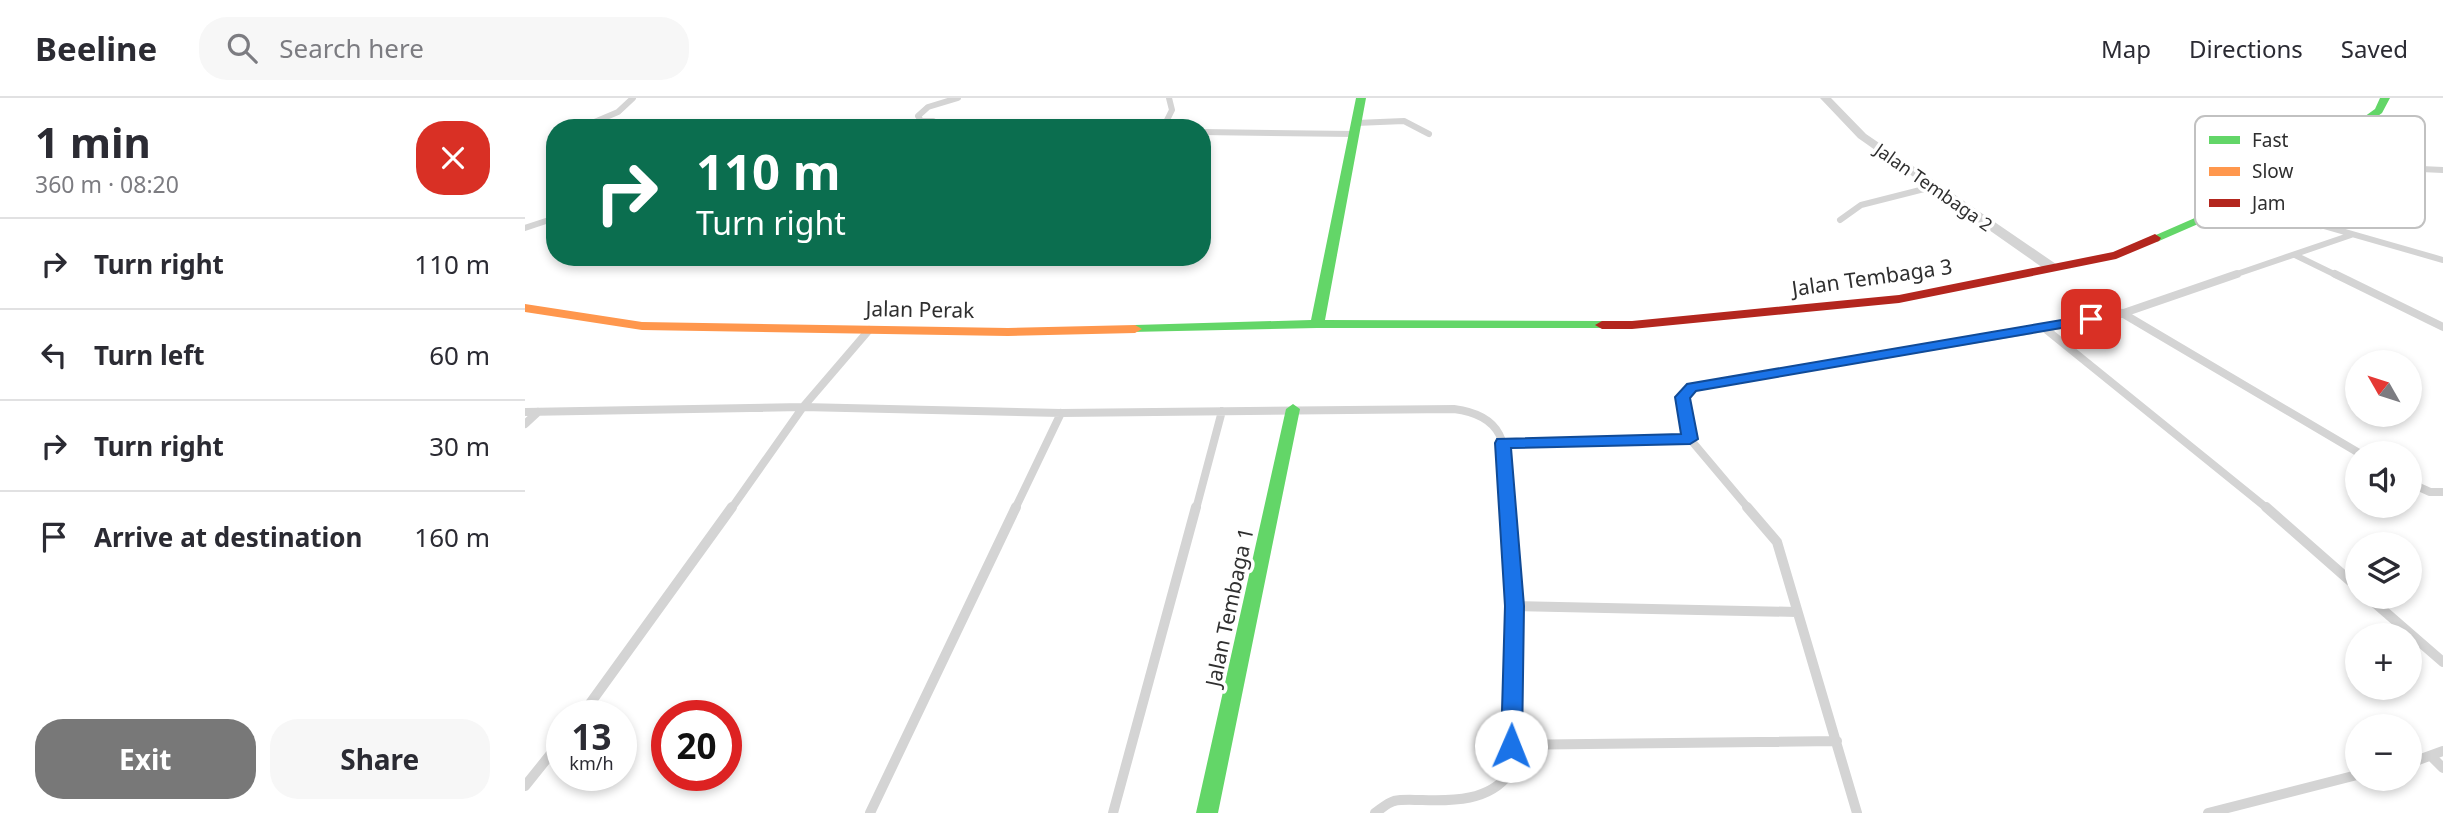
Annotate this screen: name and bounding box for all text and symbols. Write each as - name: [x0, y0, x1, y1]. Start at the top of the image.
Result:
- search box: [199, 17, 689, 80]
- text: Beeline: [35, 26, 157, 71]
- icon: search: [223, 29, 261, 67]
- text: Search here: [279, 30, 424, 66]
- text: Map: [2101, 32, 2151, 65]
- text: Directions: [2189, 32, 2303, 65]
- text: Saved: [2341, 32, 2408, 65]
- text: 1 min: [35, 113, 151, 170]
- legend: [2195, 116, 2425, 228]
- button: close: [416, 121, 490, 195]
- text: Fast: [2252, 127, 2289, 153]
- street label: Jalan Tembaga 2: [1869, 136, 1998, 237]
- text: 110 m: [696, 138, 841, 204]
- icon: right: [581, 147, 672, 238]
- text: Slow: [2252, 158, 2293, 184]
- text: 360 m · 08:20: [35, 168, 179, 200]
- text: Jam: [2250, 190, 2286, 216]
- text: Turn right: [696, 201, 846, 244]
- icon: right: [35, 245, 73, 283]
- text: Turn right: [94, 246, 224, 282]
- text: 110 m: [414, 246, 490, 282]
- street label: Jalan Tembaga 3: [1788, 252, 1954, 302]
- pin: [2061, 289, 2121, 349]
- street label: Jalan Perak: [863, 294, 975, 324]
- icon: arrive: [2072, 300, 2110, 338]
- icon: left: [35, 336, 73, 374]
- text: Turn left: [94, 337, 205, 373]
- text: 60 m: [429, 337, 490, 373]
- north arrow: [2345, 350, 2422, 427]
- map controls: [2345, 350, 2422, 791]
- icon: right: [35, 427, 73, 465]
- text: Turn right: [94, 428, 224, 464]
- text: 30 m: [429, 428, 490, 464]
- button: sound: [2345, 441, 2422, 518]
- icon: arrive: [35, 518, 73, 556]
- text: Arrive at destination: [94, 519, 363, 555]
- text: 160 m: [414, 519, 490, 555]
- street label: Jalan Tembaga 1: [1198, 525, 1260, 691]
- button: layers: [2345, 532, 2422, 609]
- button: +: [2345, 623, 2422, 700]
- speed limit sign: 20: [651, 700, 742, 791]
- position arrow: [1474, 709, 1548, 783]
- text: 13: [571, 713, 612, 760]
- button: −: [2345, 714, 2422, 791]
- button: Exit: [35, 719, 256, 799]
- button: Share: [270, 719, 490, 799]
- text: km/h: [569, 751, 614, 775]

